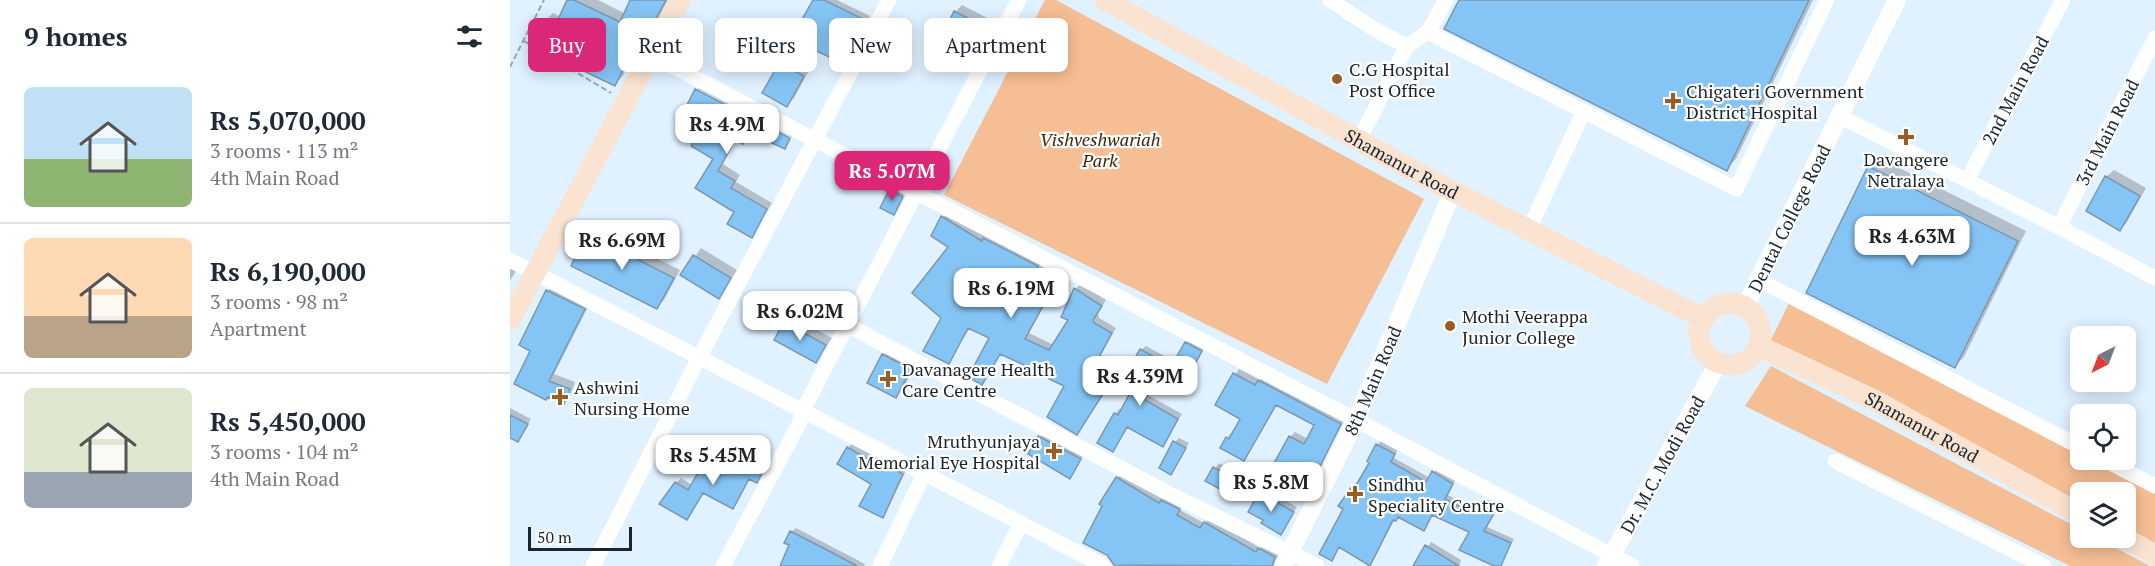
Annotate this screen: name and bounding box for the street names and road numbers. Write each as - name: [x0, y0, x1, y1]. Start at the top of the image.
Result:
- street label: 2nd Main Road: [1976, 31, 2054, 149]
- street label: 3rd Main Road: [2070, 75, 2144, 189]
- street label: Shamanur Road: [1341, 123, 1463, 204]
- street label: Dental College Road: [1742, 140, 1836, 296]
- street label: 8th Main Road: [1338, 322, 1406, 439]
- street label: Shamanur Road: [1861, 386, 1983, 468]
- street label: Dr. M.C. Modi Road: [1614, 391, 1710, 538]

